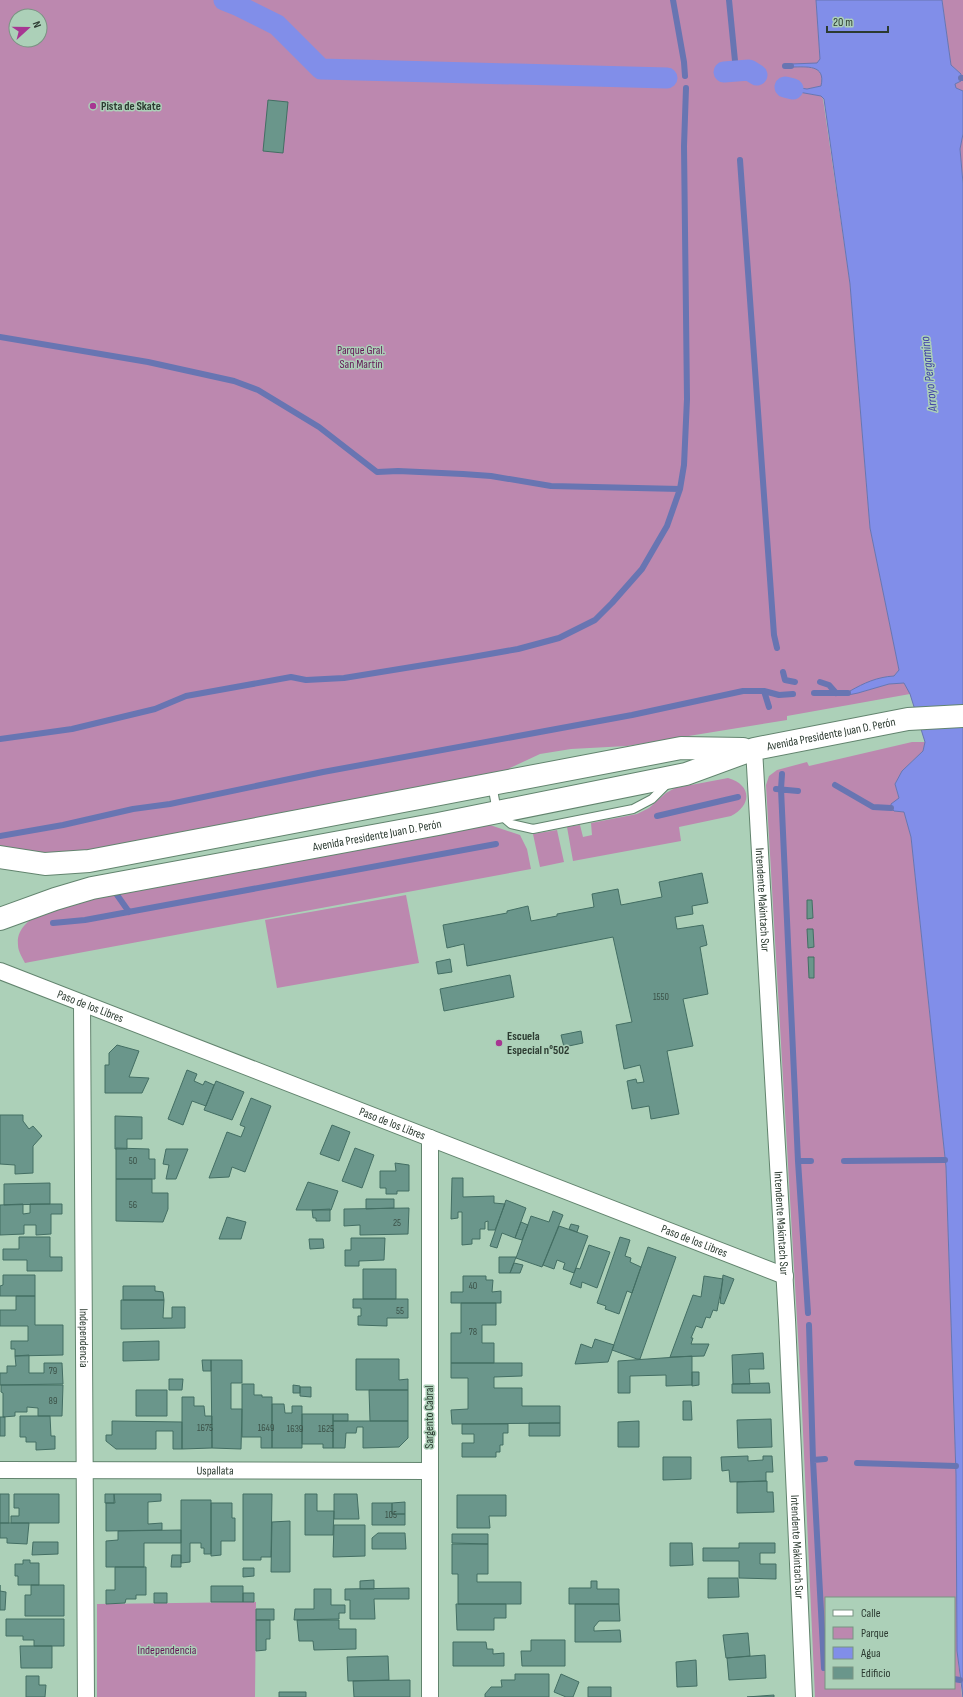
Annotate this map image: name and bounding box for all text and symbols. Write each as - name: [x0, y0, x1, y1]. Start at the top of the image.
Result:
- north arrow: [8, 8, 48, 48]
- scale bar: [827, 8, 888, 34]
- text: 20 m: [833, 15, 853, 30]
- text: N: [30, 20, 44, 30]
- place label: Pista de Skate: [101, 99, 161, 114]
- marker: Pista de Skate: [88, 101, 98, 111]
- water label: Arroyo Pergamino: [917, 335, 941, 414]
- park label: Parque Gral. San Martín: [337, 343, 385, 372]
- street label: Avenida Presidente Juan D. Perón: [765, 714, 897, 754]
- street label: Avenida Presidente Juan D. Perón: [310, 816, 443, 855]
- street label: Intendente Makintach Sur: [752, 847, 773, 953]
- street label: Paso de los Libres: [55, 986, 126, 1026]
- house number: 1550: [653, 991, 669, 1003]
- place label: Escuela Especial n°502: [507, 1029, 569, 1058]
- marker: Escuela Especial n°502: [494, 1038, 504, 1048]
- street label: Paso de los Libres: [357, 1104, 428, 1143]
- house number: 50: [129, 1155, 137, 1167]
- street label: Intendente Makintach Sur: [771, 1171, 792, 1276]
- house number: 56: [129, 1199, 137, 1211]
- house number: 25: [393, 1217, 401, 1229]
- street label: Paso de los Libres: [659, 1221, 730, 1260]
- house number: 40: [469, 1280, 477, 1292]
- house number: 55: [396, 1305, 404, 1317]
- street label: Independencia: [76, 1308, 92, 1368]
- house number: 78: [469, 1326, 477, 1338]
- house number: 79: [49, 1365, 57, 1377]
- street label: Sargento Cabral: [422, 1385, 437, 1449]
- house number: 89: [49, 1395, 57, 1407]
- house number: 1675: [197, 1422, 213, 1434]
- house number: 1649: [258, 1422, 274, 1434]
- house number: 1639: [287, 1423, 303, 1435]
- house number: 1625: [318, 1423, 334, 1435]
- street label: Uspallata: [196, 1463, 234, 1478]
- street label: Intendente Makintach Sur: [787, 1494, 807, 1600]
- house number: 105: [385, 1509, 397, 1521]
- legend: [825, 1597, 955, 1689]
- text: Calle: [861, 1606, 881, 1621]
- text: Parque: [861, 1626, 889, 1641]
- park label: Independencia: [138, 1643, 197, 1658]
- text: Agua: [860, 1646, 881, 1661]
- text: Edificio: [861, 1666, 890, 1681]

